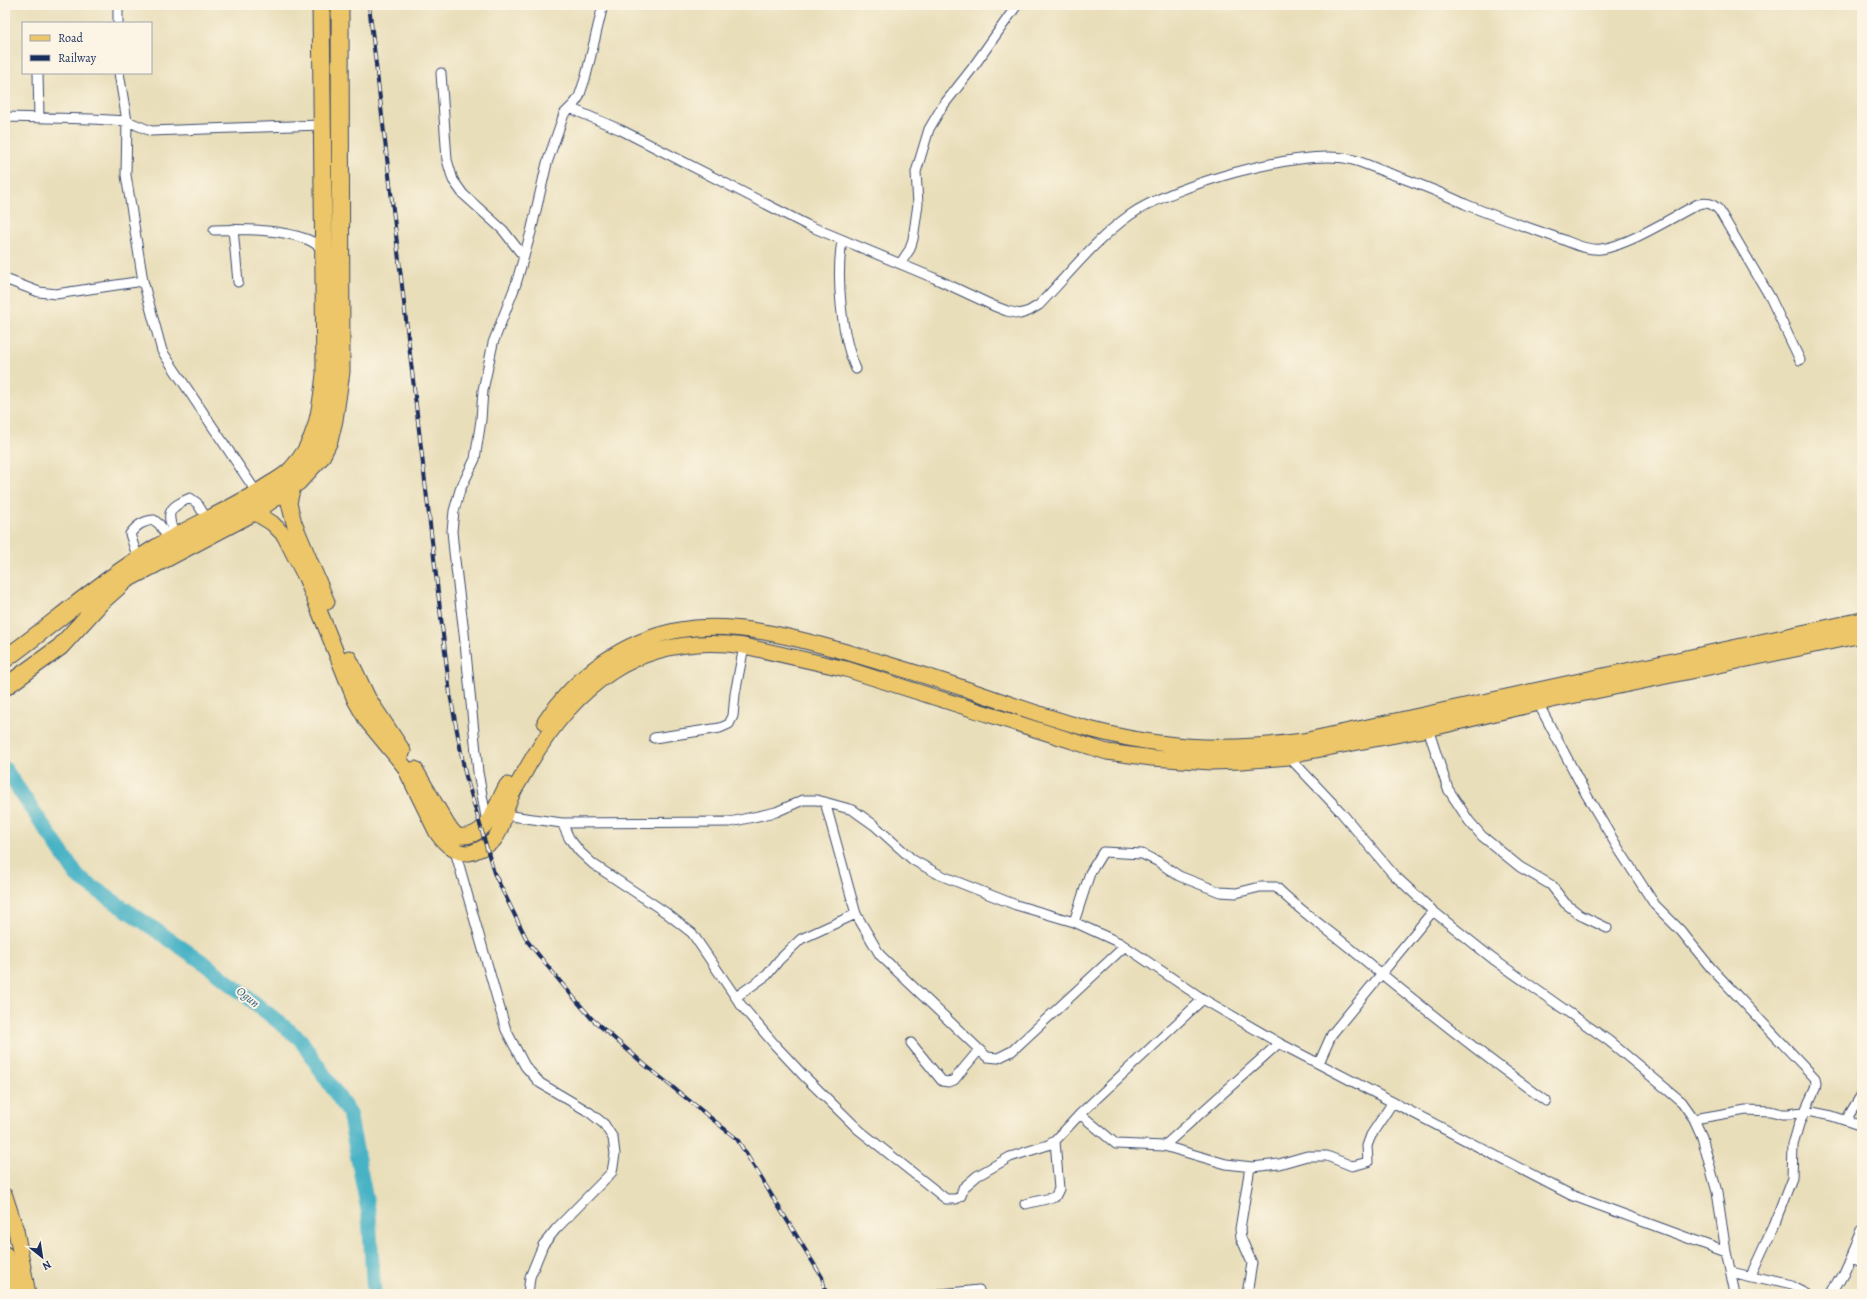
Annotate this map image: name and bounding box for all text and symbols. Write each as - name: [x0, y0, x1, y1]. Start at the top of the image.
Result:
- legend: [22, 22, 152, 74]
- text: Road: [58, 30, 84, 46]
- text: Railway: [58, 50, 97, 66]
- water label: Ogun: [233, 983, 263, 1011]
- north arrow: [22, 1237, 62, 1277]
- text: N: [40, 1257, 54, 1274]

